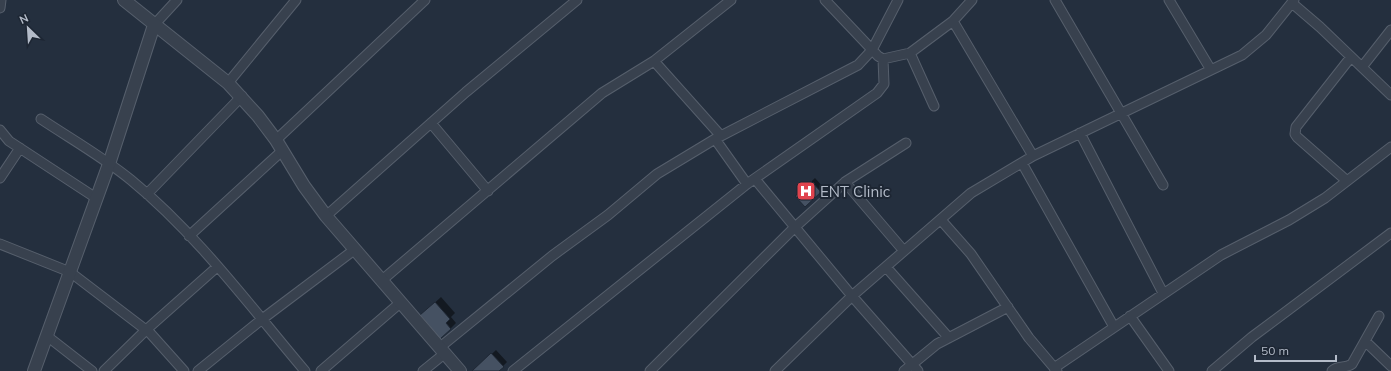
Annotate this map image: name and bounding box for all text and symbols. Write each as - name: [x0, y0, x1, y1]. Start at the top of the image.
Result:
- north arrow: [8, 8, 48, 48]
- text: N: [17, 11, 30, 27]
- hospital icon: ENT Clinic: [795, 180, 817, 202]
- place label: ENT Clinic: [820, 182, 890, 201]
- scale bar: [1255, 337, 1336, 363]
- text: 50 m: [1261, 343, 1289, 358]

